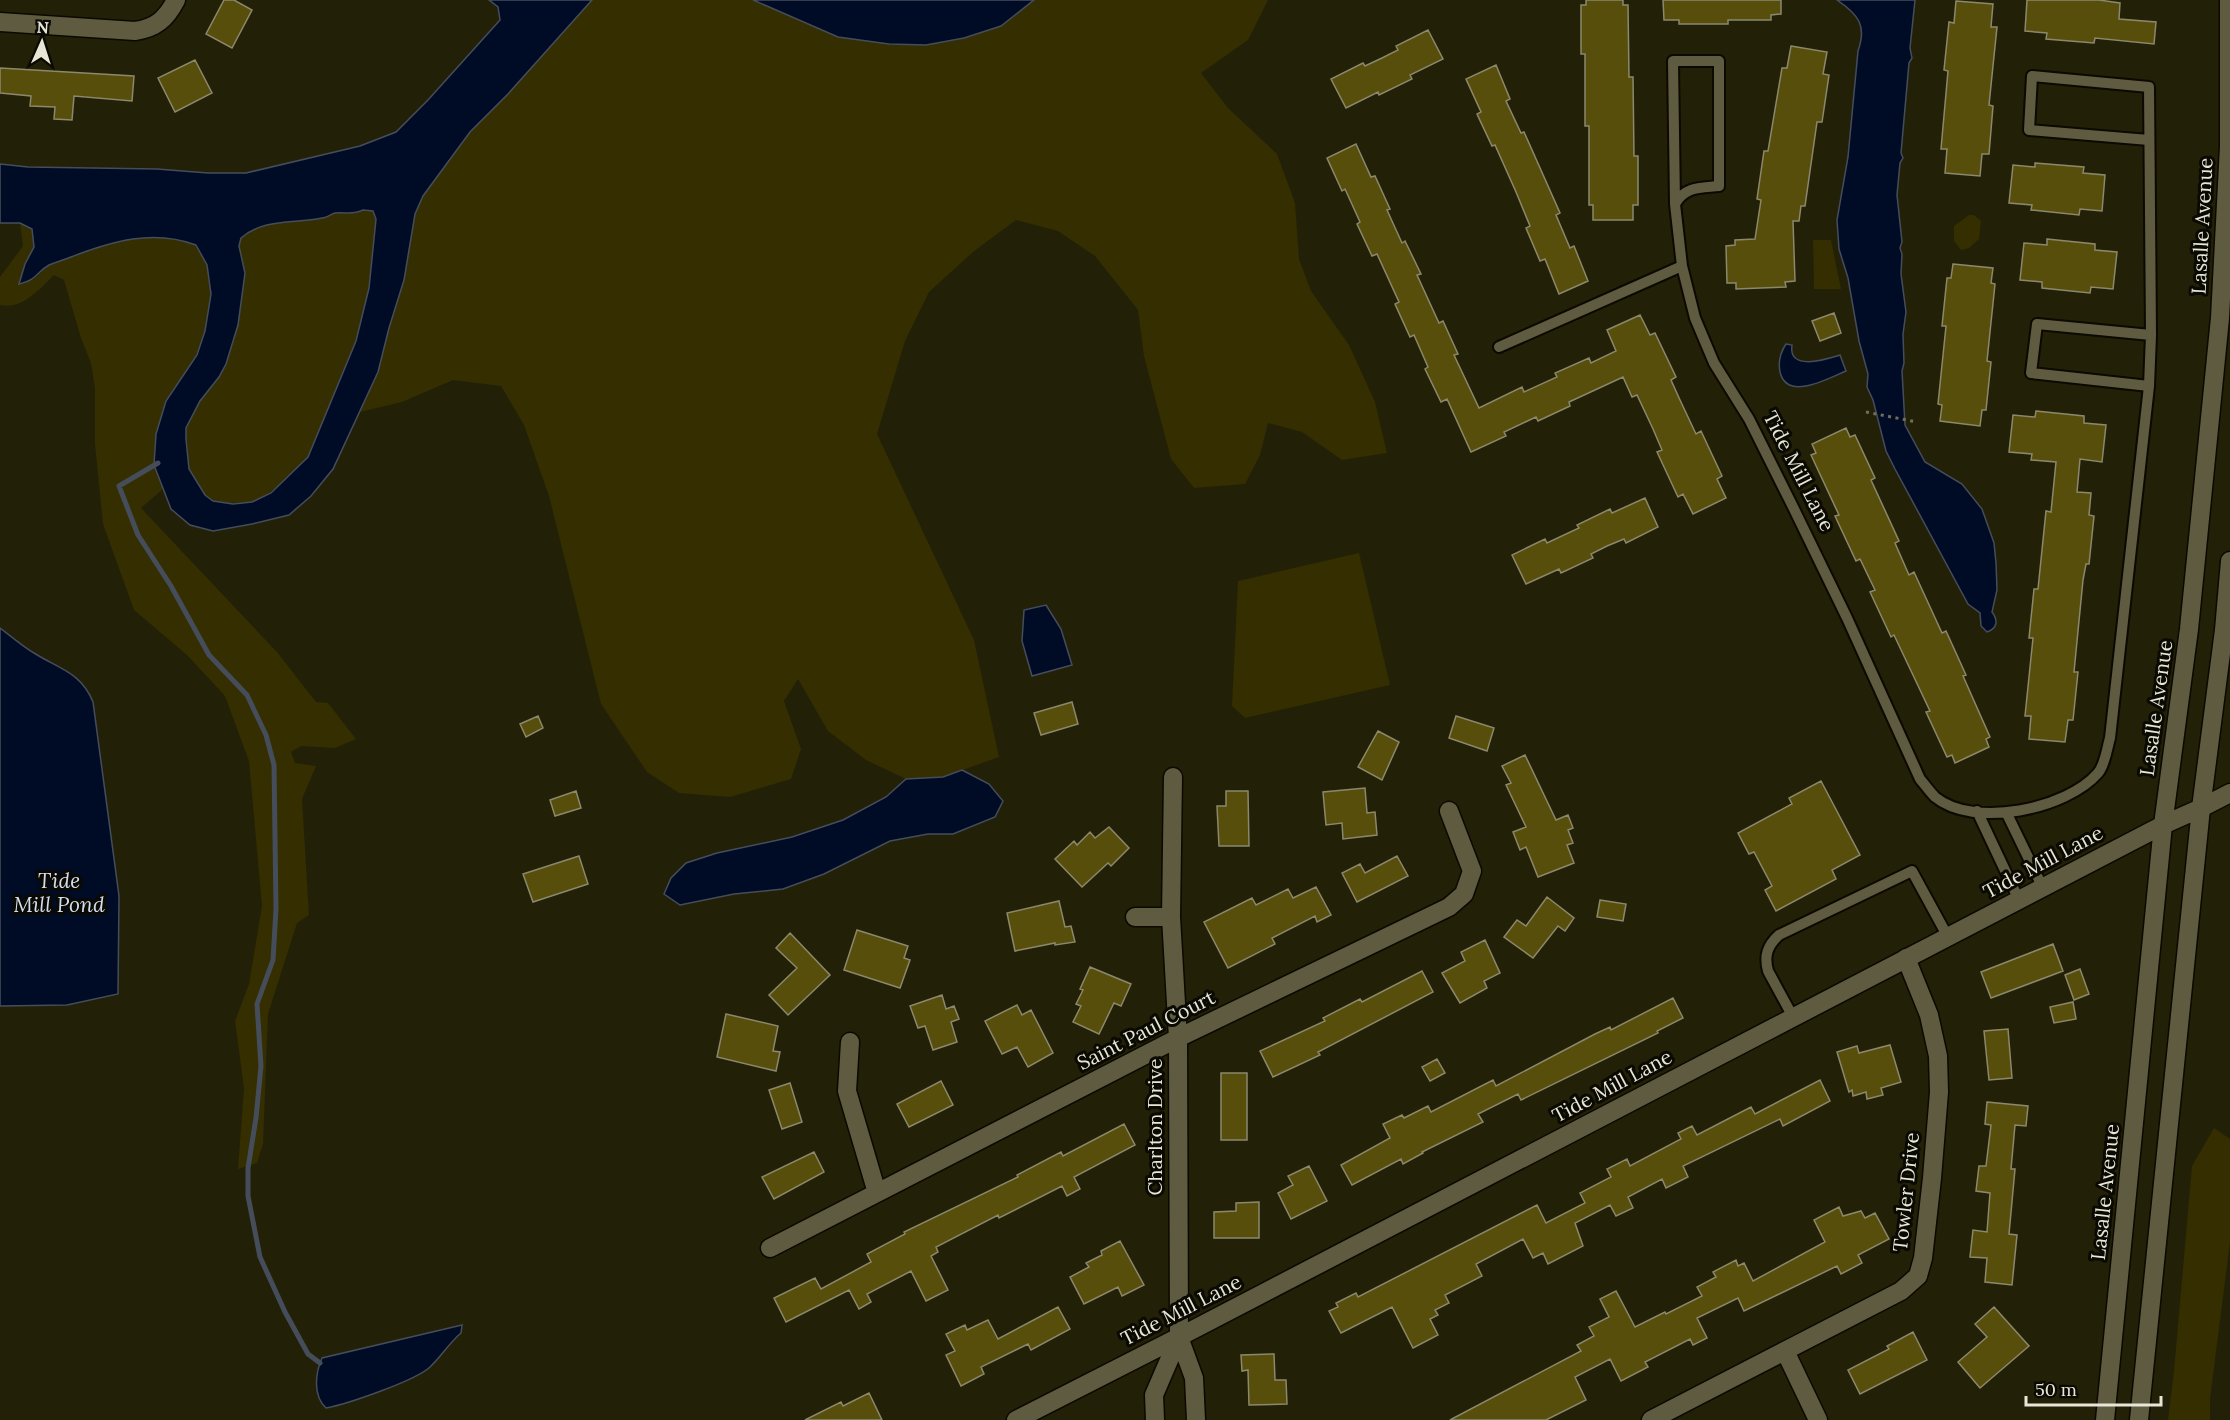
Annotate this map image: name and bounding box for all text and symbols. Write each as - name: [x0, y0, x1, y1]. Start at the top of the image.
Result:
- north arrow: [12, 12, 72, 72]
- text: N: [36, 17, 49, 37]
- street label: Lasalle Avenue: [2185, 157, 2218, 295]
- street label: Tide Mill Lane: [1758, 406, 1841, 535]
- street label: Lasalle Avenue: [2134, 638, 2177, 777]
- street label: Tide Mill Lane: [1979, 819, 2107, 904]
- water label: Tide Mill Pond: [13, 867, 105, 918]
- street label: Saint Paul Court: [1073, 984, 1219, 1075]
- street label: Tide Mill Lane: [1548, 1043, 1676, 1128]
- street label: Charlton Drive: [1142, 1058, 1167, 1196]
- street label: Lasalle Avenue: [2085, 1122, 2124, 1261]
- street label: Towler Drive: [1887, 1131, 1924, 1253]
- street label: Tide Mill Lane: [1116, 1268, 1245, 1351]
- scale bar: [2026, 1369, 2161, 1407]
- text: 50 m: [2035, 1378, 2077, 1401]

